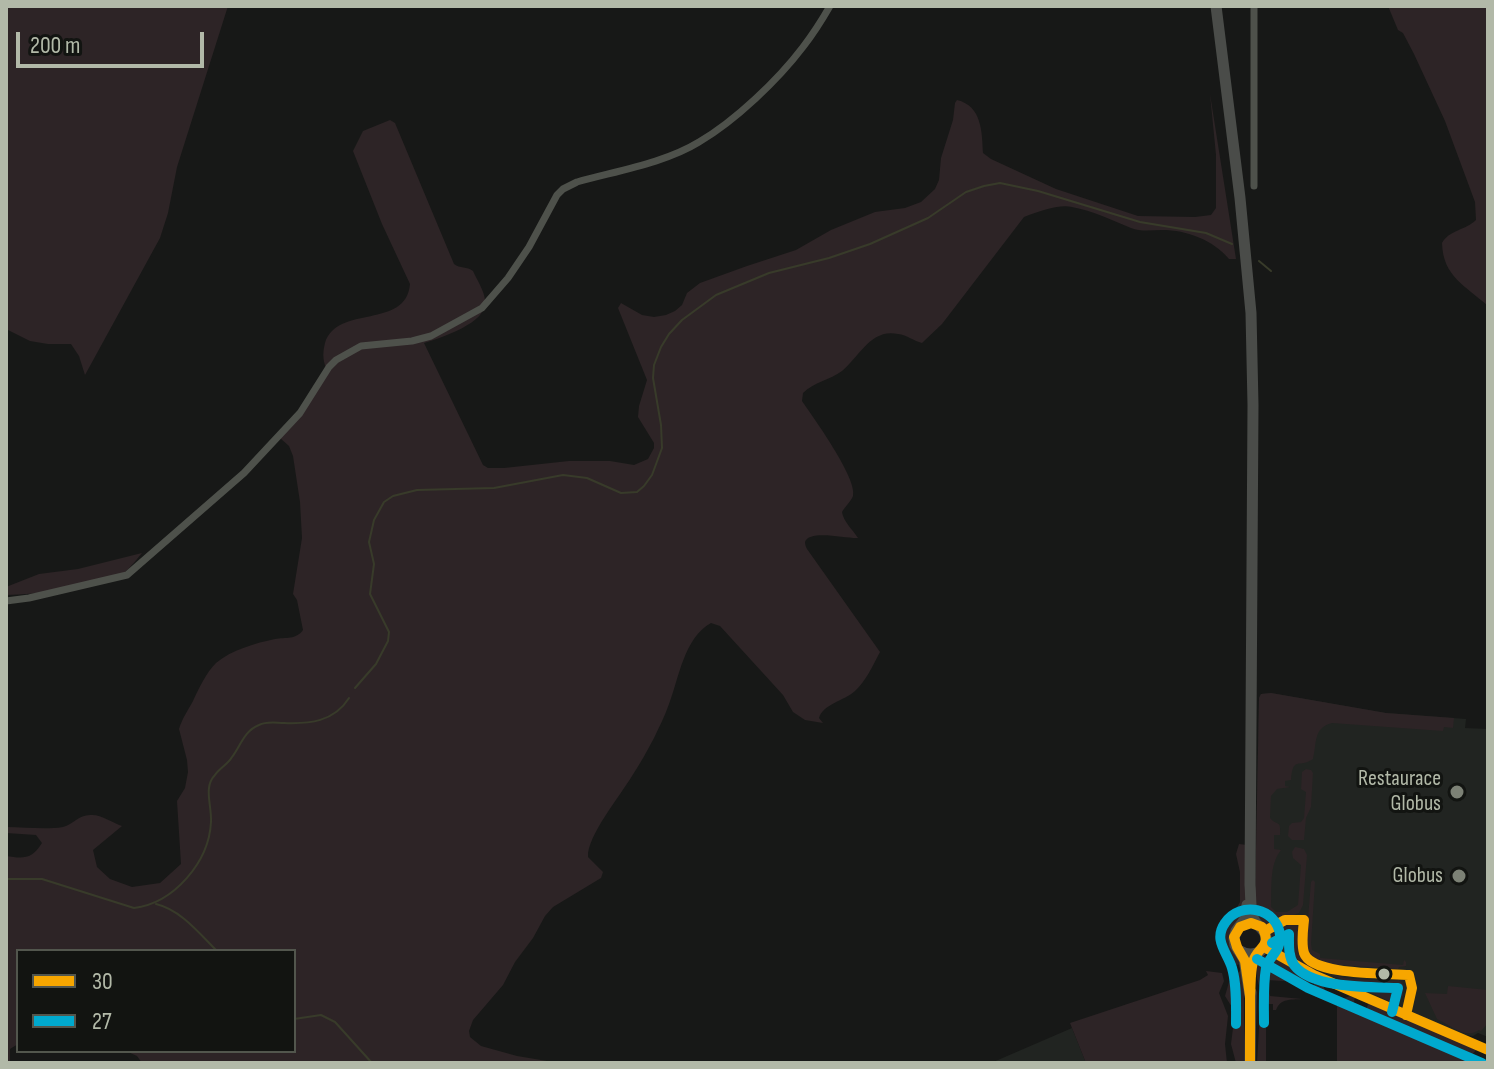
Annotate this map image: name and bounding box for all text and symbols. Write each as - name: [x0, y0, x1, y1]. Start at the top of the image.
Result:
- scale bar: [20, 16, 208, 66]
- text: 200 m: [30, 31, 81, 60]
- place label: Restaurace Globus: [1358, 766, 1441, 818]
- marker: Restaurace Globus: [1448, 783, 1466, 801]
- place label: Globus: [1393, 863, 1443, 889]
- marker: Globus: [1450, 867, 1468, 885]
- legend: [16, 949, 296, 1053]
- unlabelled marker: [1376, 966, 1392, 982]
- text: 30: [92, 967, 113, 996]
- text: 27: [92, 1007, 112, 1036]

